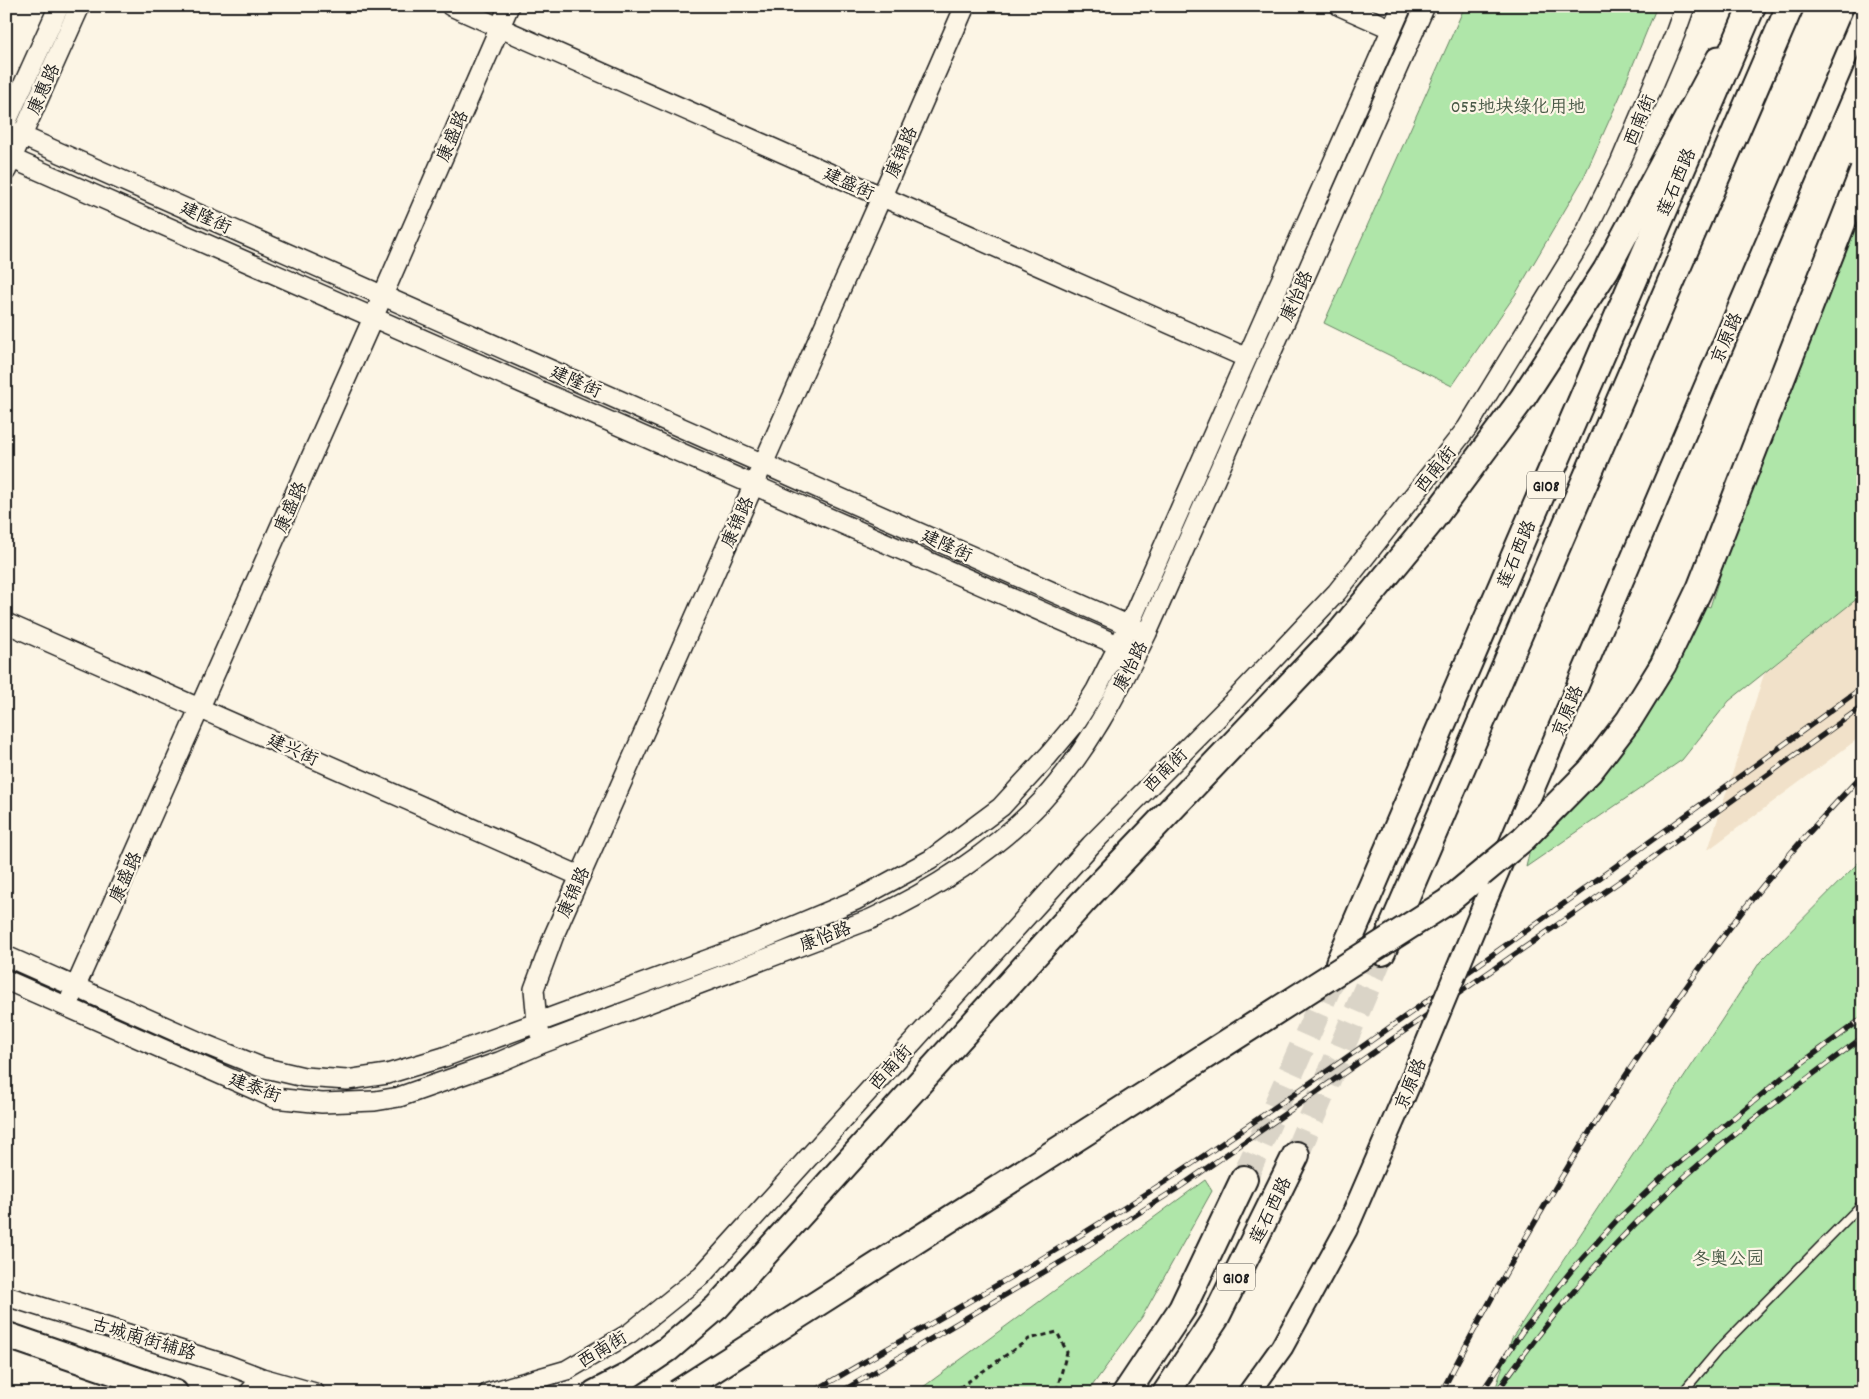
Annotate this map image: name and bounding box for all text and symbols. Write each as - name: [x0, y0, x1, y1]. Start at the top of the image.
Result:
- street label: 康惠路: [23, 60, 68, 120]
- street label: 西南街: [1619, 91, 1663, 151]
- park label: 055地块绿化用地: [1451, 96, 1585, 121]
- street label: 康盛路: [432, 107, 476, 167]
- street label: 康锦路: [881, 123, 925, 183]
- street label: 莲石西路: [1653, 145, 1704, 221]
- street label: 建盛街: [818, 163, 878, 208]
- street label: 建隆街: [175, 197, 235, 242]
- street label: 康怡路: [1276, 267, 1321, 327]
- street label: 京原路: [1706, 309, 1750, 369]
- street label: 建隆街: [545, 361, 605, 406]
- street label: 西南街: [1410, 442, 1464, 499]
- road number: G108: [1527, 472, 1565, 498]
- street label: 康盛路: [270, 478, 315, 538]
- street label: 康锦路: [717, 493, 762, 553]
- street label: 莲石西路: [1493, 517, 1544, 593]
- street label: 建隆街: [916, 525, 976, 570]
- street label: 康怡路: [1109, 637, 1156, 697]
- street label: 京原路: [1547, 682, 1591, 742]
- street label: 建兴街: [262, 729, 322, 774]
- street label: 西南街: [1139, 744, 1195, 800]
- street label: 康盛路: [105, 848, 150, 908]
- street label: 康锦路: [553, 863, 598, 923]
- street label: 康怡路: [796, 917, 856, 960]
- street label: 西南街: [865, 1040, 919, 1097]
- street label: 京原路: [1390, 1055, 1434, 1115]
- street label: 建泰街: [224, 1068, 284, 1110]
- street label: 莲石西路: [1245, 1173, 1299, 1249]
- park label: 冬奥公园: [1692, 1248, 1764, 1273]
- road number: G108: [1217, 1264, 1255, 1290]
- street label: 古城南街辅路: [88, 1313, 199, 1368]
- street label: 西南街: [574, 1327, 633, 1376]

